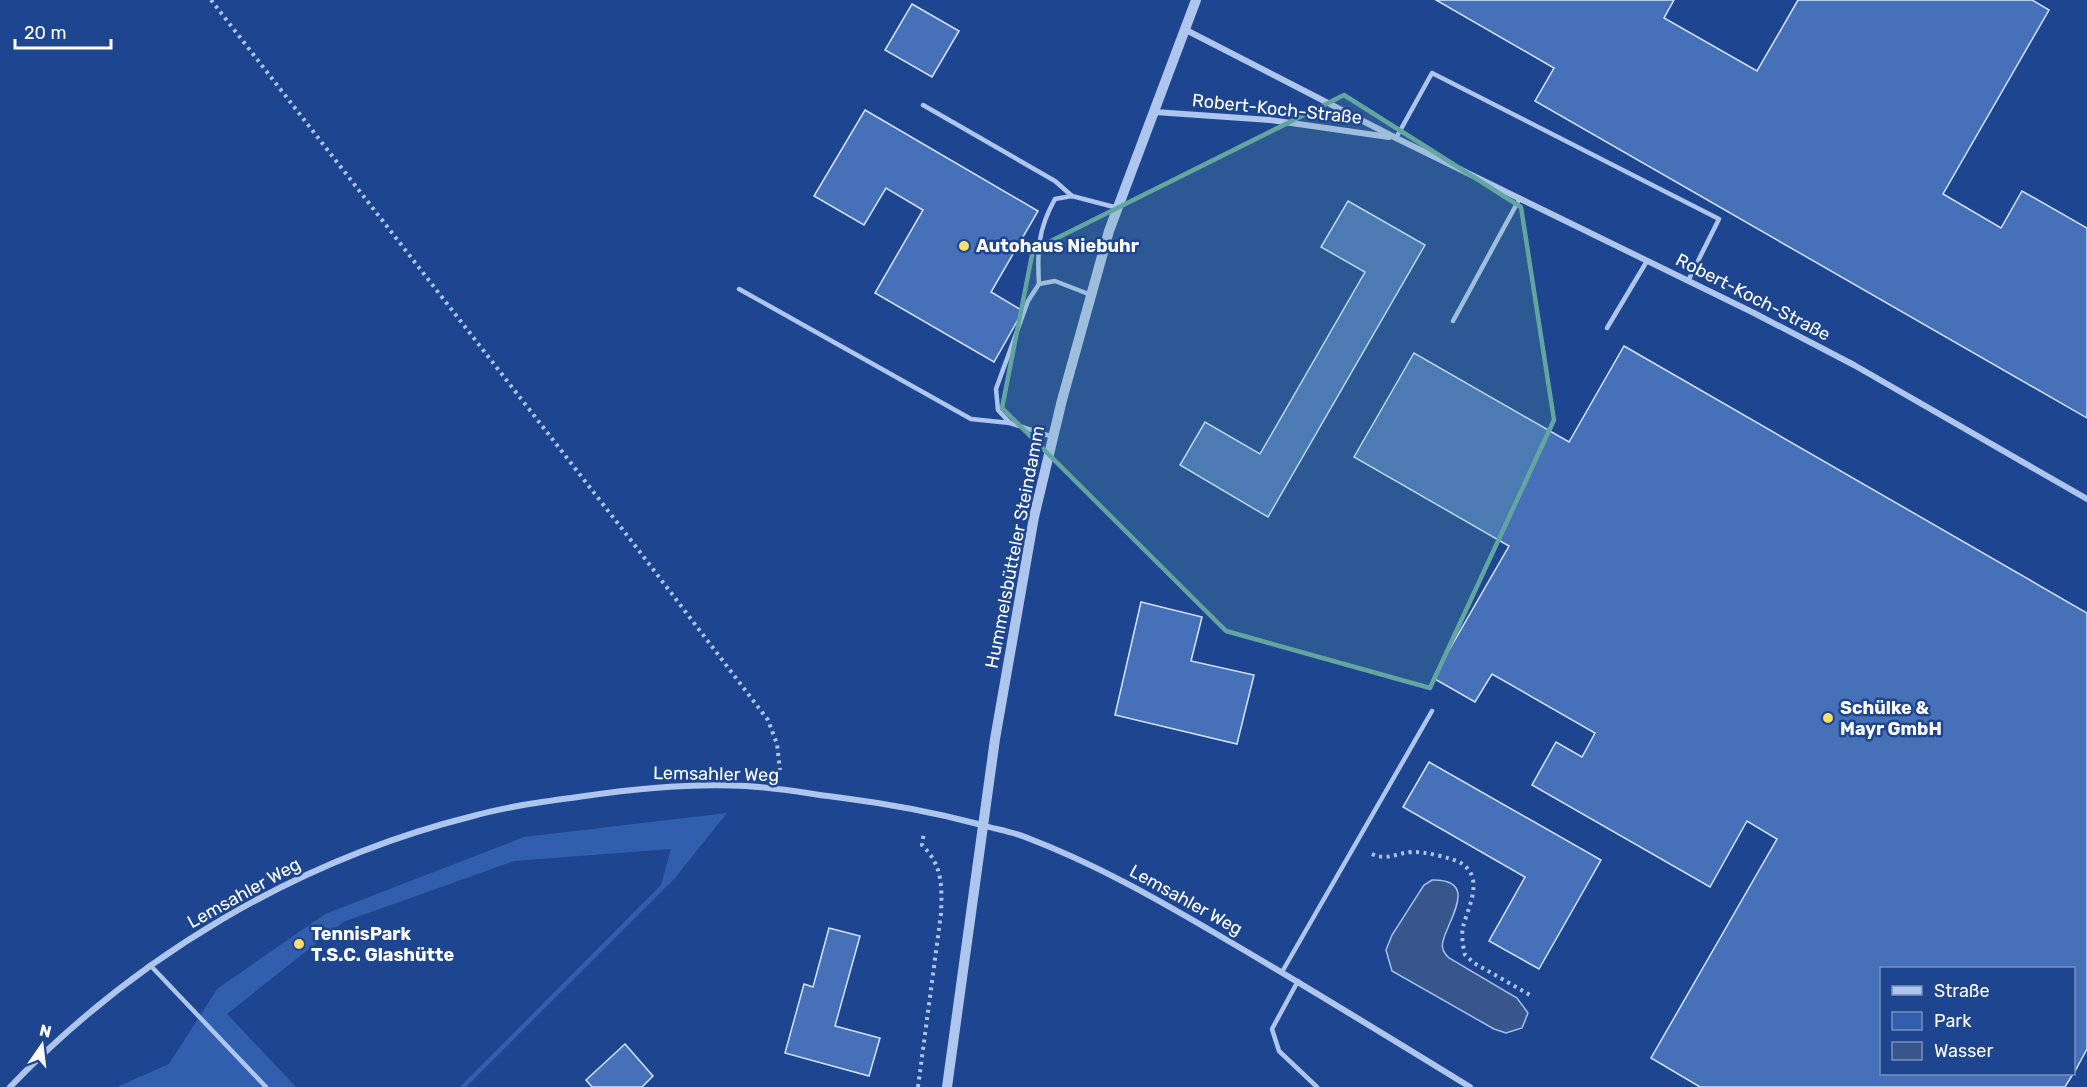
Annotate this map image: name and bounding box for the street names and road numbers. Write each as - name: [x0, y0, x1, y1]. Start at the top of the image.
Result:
- street label: Robert-Koch-Straße: [1191, 89, 1363, 129]
- street label: Robert-Koch-Straße: [1672, 248, 1834, 346]
- street label: Hummelsbütteler Steindamm: [981, 424, 1049, 670]
- street label: Lemsahler Weg: [653, 762, 779, 786]
- street label: Lemsahler Weg: [184, 853, 304, 933]
- street label: Lemsahler Weg: [1126, 860, 1246, 940]

